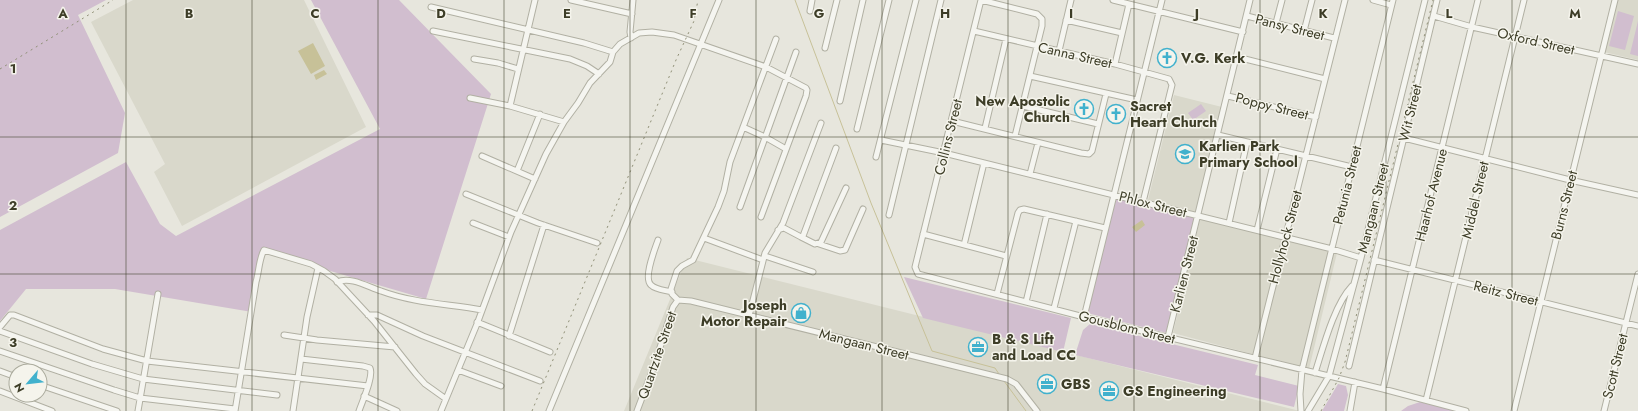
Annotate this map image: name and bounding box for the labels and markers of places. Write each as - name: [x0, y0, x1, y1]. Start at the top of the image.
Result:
- church icon: V.G. Kerk: [1156, 47, 1178, 69]
- place label: V.G. Kerk: [1180, 48, 1245, 68]
- place label: New Apostolic Church: [975, 91, 1070, 127]
- place label: Sacret Heart Church: [1130, 96, 1217, 132]
- church icon: New Apostolic Church: [1073, 98, 1095, 120]
- church icon: Sacret Heart Church: [1105, 103, 1127, 125]
- place label: Karlien Park Primary School: [1199, 136, 1298, 172]
- school or university icon: Karlien Park Primary School: [1174, 143, 1196, 165]
- place label: Joseph Motor Repair: [701, 295, 787, 331]
- shop icon: Joseph Motor Repair: [790, 302, 812, 324]
- place label: B & S Lift and Load CC: [992, 329, 1076, 365]
- office icon: B & S Lift and Load CC: [967, 336, 989, 358]
- office icon: GBS: [1036, 373, 1058, 395]
- place label: GBS: [1061, 374, 1091, 394]
- office icon: GS Engineering: [1098, 380, 1120, 402]
- place label: GS Engineering: [1123, 381, 1227, 401]

